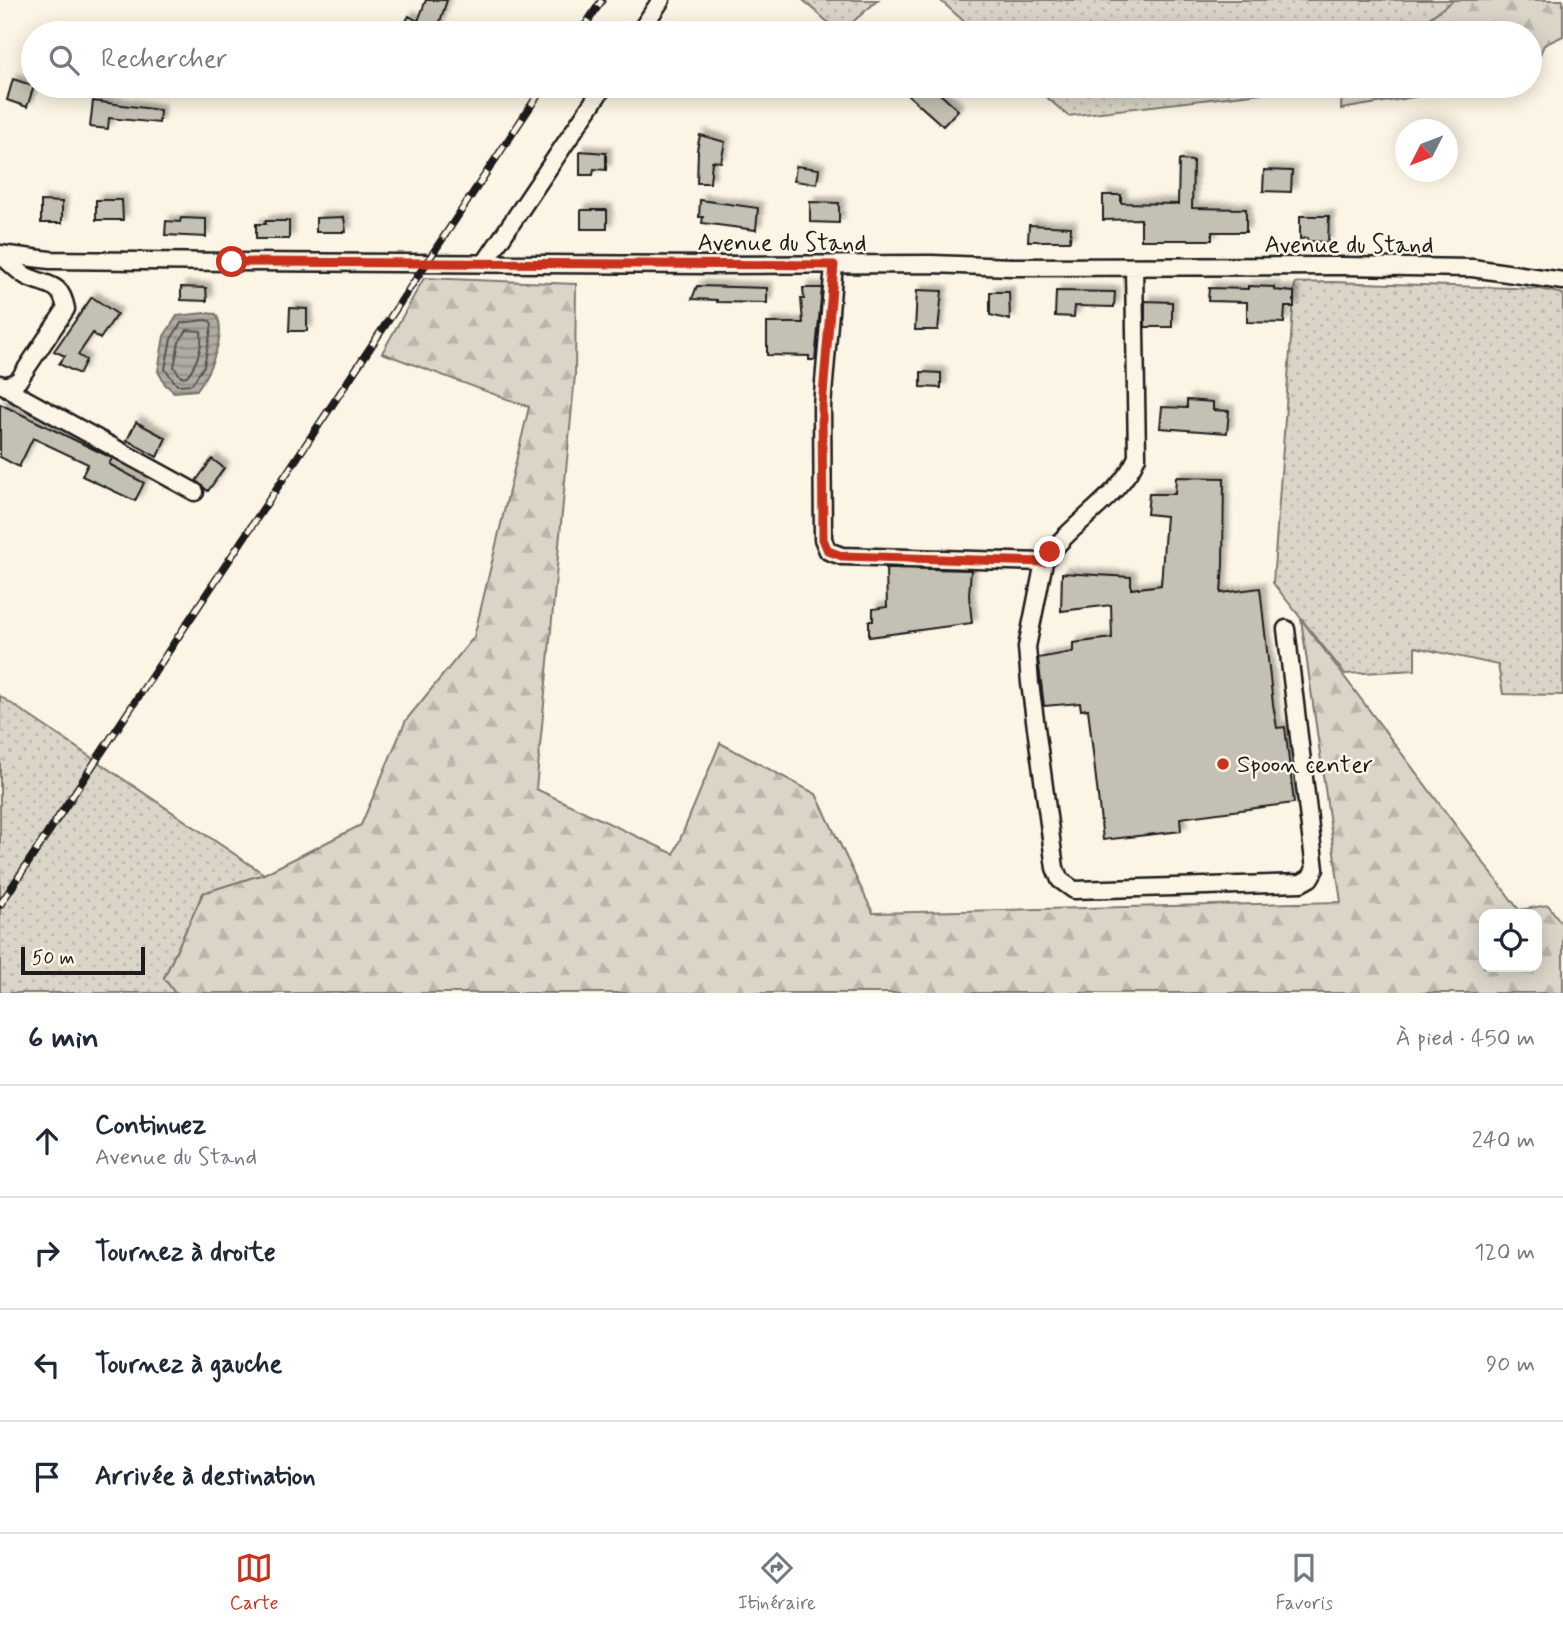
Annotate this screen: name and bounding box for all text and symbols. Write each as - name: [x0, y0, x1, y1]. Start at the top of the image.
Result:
- search box: [21, 21, 1542, 98]
- icon: search: [45, 41, 83, 79]
- text: Rechercher: [101, 43, 227, 77]
- north arrow: [1395, 119, 1458, 182]
- street label: Avenue du Stand: [697, 228, 867, 259]
- street label: Avenue du Stand: [1264, 230, 1434, 261]
- route start: [216, 246, 247, 277]
- route end: [1034, 536, 1065, 567]
- place label: Spoon center: [1237, 750, 1373, 781]
- marker: Spoon center: [1215, 756, 1231, 772]
- map controls: [1479, 909, 1542, 972]
- button: locate: [1479, 909, 1542, 972]
- scale bar: [21, 944, 145, 976]
- text: 50 m: [32, 946, 75, 971]
- text: 6 min: [28, 1019, 99, 1058]
- text: À pied · 450 m: [1396, 1024, 1535, 1054]
- text: Continuez: [95, 1109, 206, 1143]
- icon: ahead: [28, 1122, 66, 1160]
- text: 240 m: [1471, 1126, 1535, 1156]
- text: Avenue du Stand: [95, 1143, 257, 1173]
- icon: right: [28, 1234, 66, 1272]
- text: Tournez à droite: [95, 1236, 276, 1270]
- text: 120 m: [1474, 1238, 1535, 1268]
- icon: left: [28, 1346, 66, 1384]
- text: Tournez à gauche: [95, 1348, 282, 1382]
- text: 90 m: [1486, 1350, 1535, 1380]
- icon: arrive: [28, 1458, 66, 1496]
- text: Arrivée à destination: [95, 1460, 316, 1494]
- tab: Carte: [230, 1549, 278, 1616]
- tab: Itinéraire: [738, 1549, 816, 1616]
- tab: Favoris: [1276, 1549, 1333, 1616]

